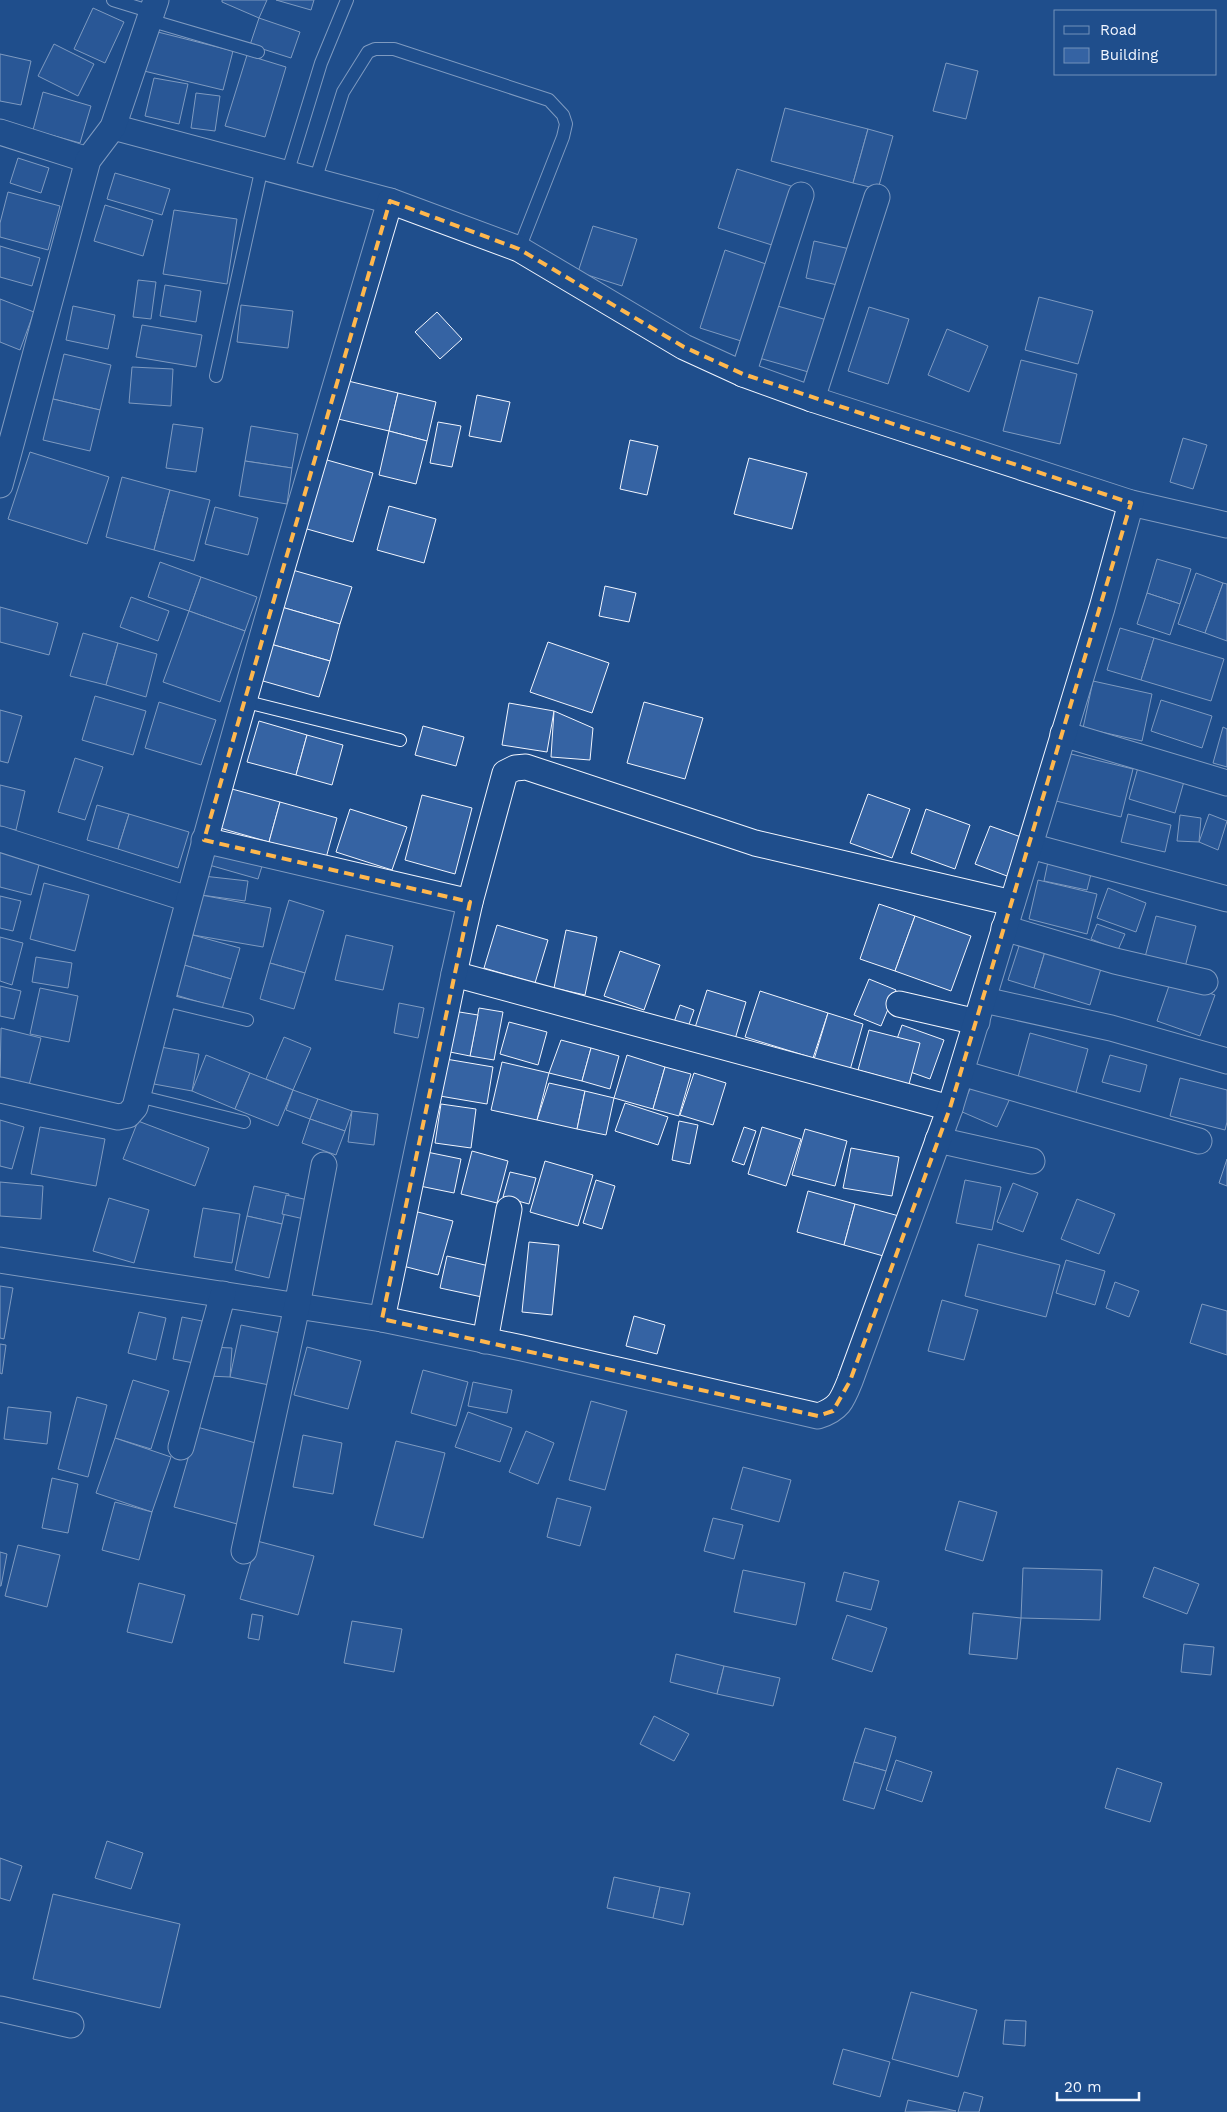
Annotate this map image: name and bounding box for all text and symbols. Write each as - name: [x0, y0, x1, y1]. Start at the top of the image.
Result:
- legend: [1054, 10, 1217, 75]
- text: Road: [1100, 21, 1137, 39]
- text: Building: [1100, 46, 1158, 64]
- scale bar: [1057, 2070, 1140, 2102]
- text: 20 m: [1064, 2078, 1102, 2096]

